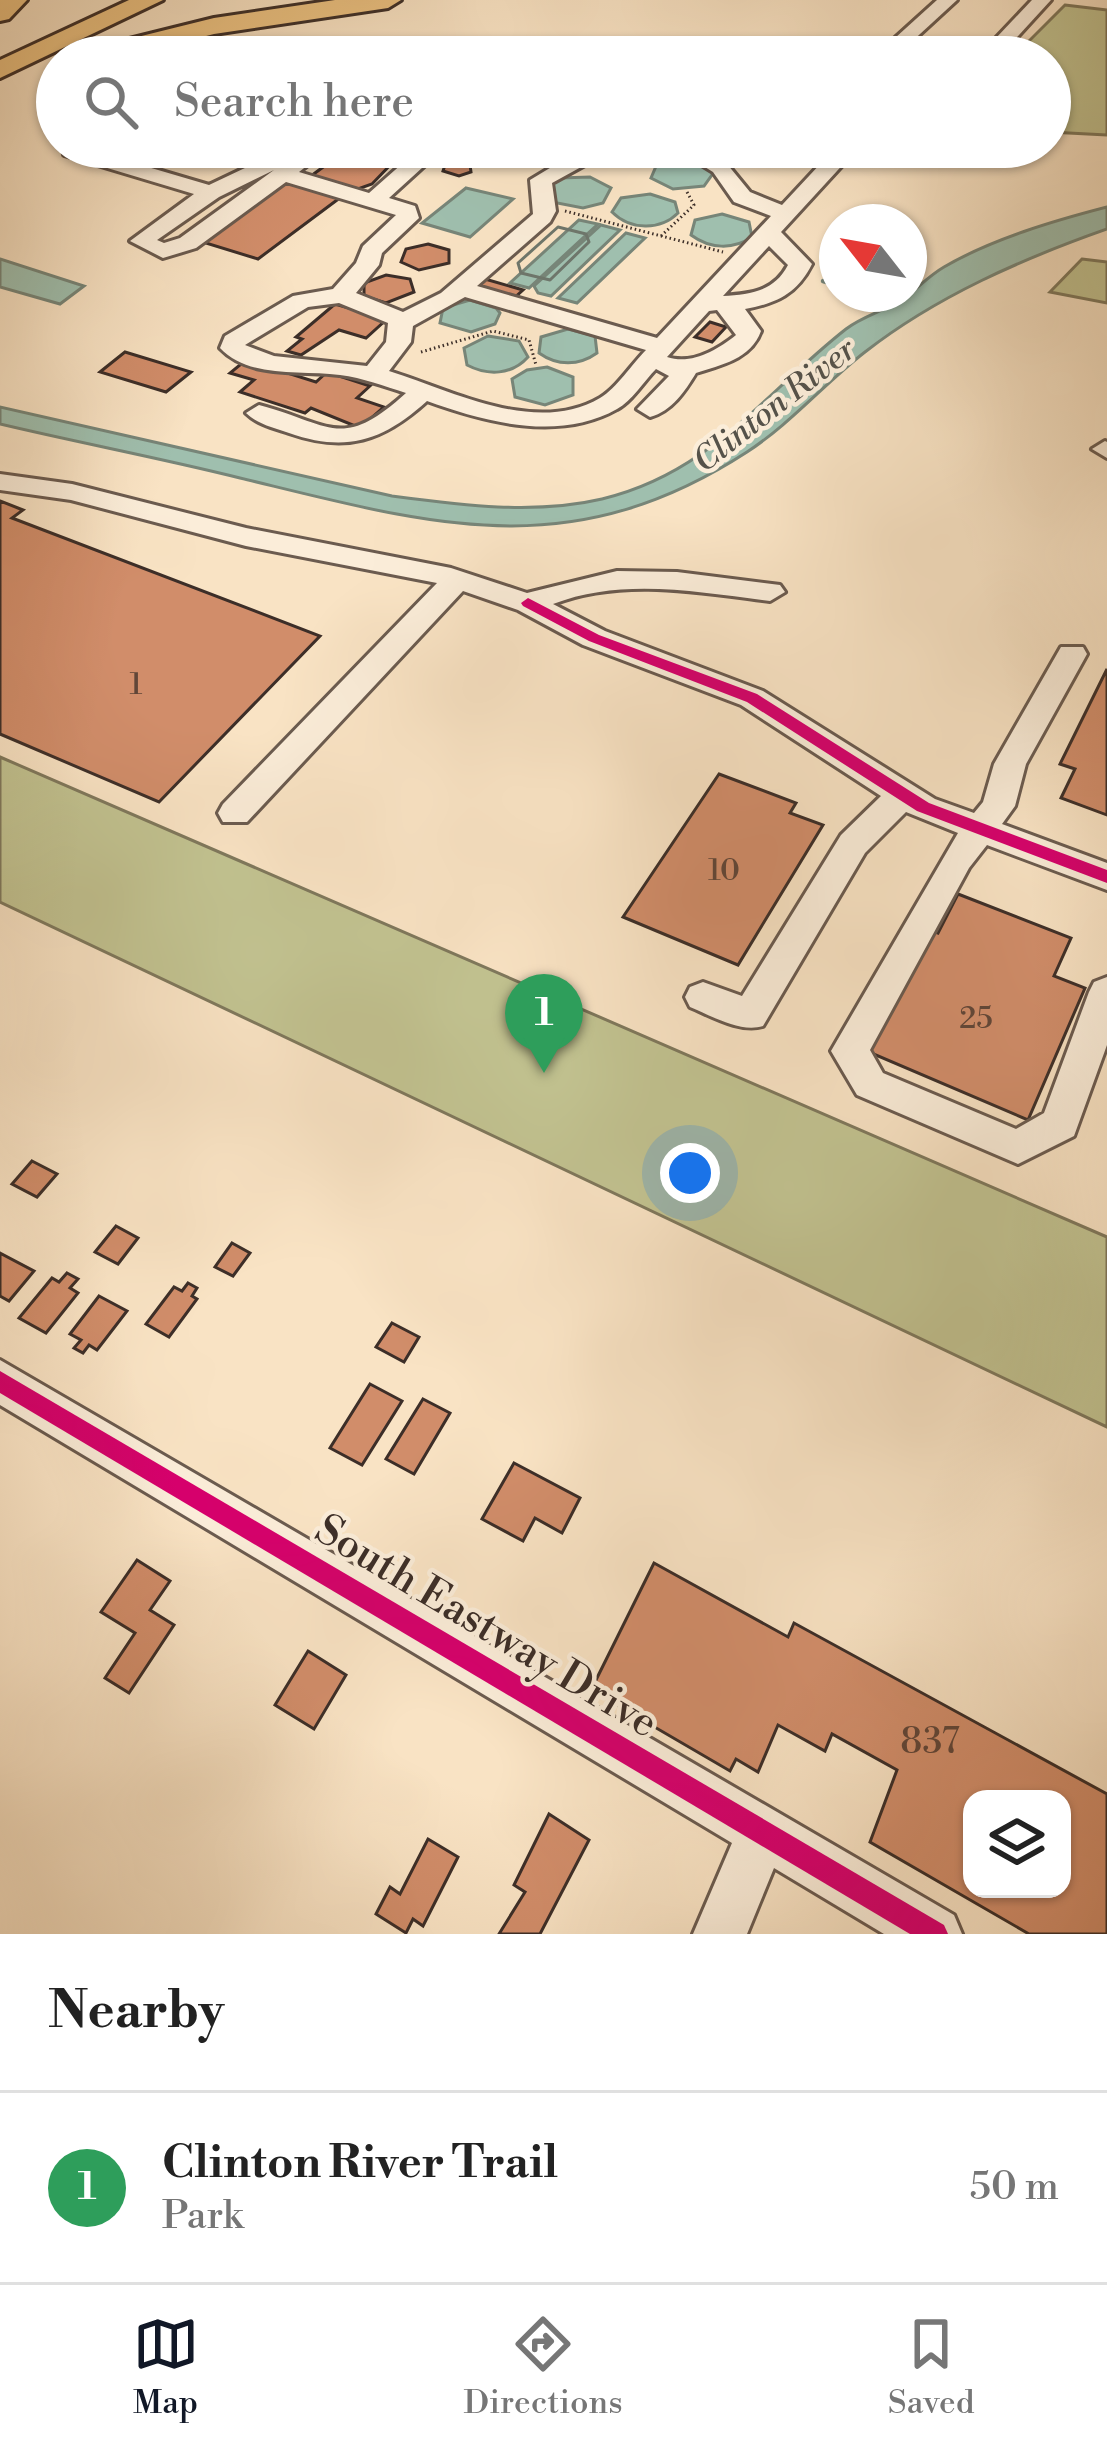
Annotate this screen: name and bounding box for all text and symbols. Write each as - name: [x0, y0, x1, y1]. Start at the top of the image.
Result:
- search box: [36, 36, 1071, 168]
- icon: search: [78, 69, 144, 135]
- text: Search here: [174, 74, 414, 131]
- north arrow: [819, 204, 927, 312]
- water label: Clinton River: [685, 329, 865, 482]
- house number: 1: [130, 666, 143, 704]
- house number: 10: [708, 852, 740, 890]
- pin: 1: [505, 974, 583, 1073]
- house number: 25: [959, 1000, 993, 1038]
- your location: [660, 1143, 720, 1203]
- street label: South Eastway Drive: [304, 1504, 667, 1751]
- house number: 837: [900, 1720, 960, 1765]
- map controls: [963, 1790, 1071, 1898]
- button: layers: [963, 1790, 1071, 1898]
- text: Nearby: [48, 1980, 224, 2044]
- text: Clinton River Trail: [162, 2135, 558, 2192]
- text: 1: [78, 2163, 96, 2212]
- text: 50 m: [969, 2163, 1059, 2212]
- text: Park: [162, 2192, 243, 2241]
- tab: Map: [133, 2311, 199, 2424]
- tab: Directions: [464, 2311, 623, 2424]
- tab: Saved: [888, 2311, 974, 2424]

